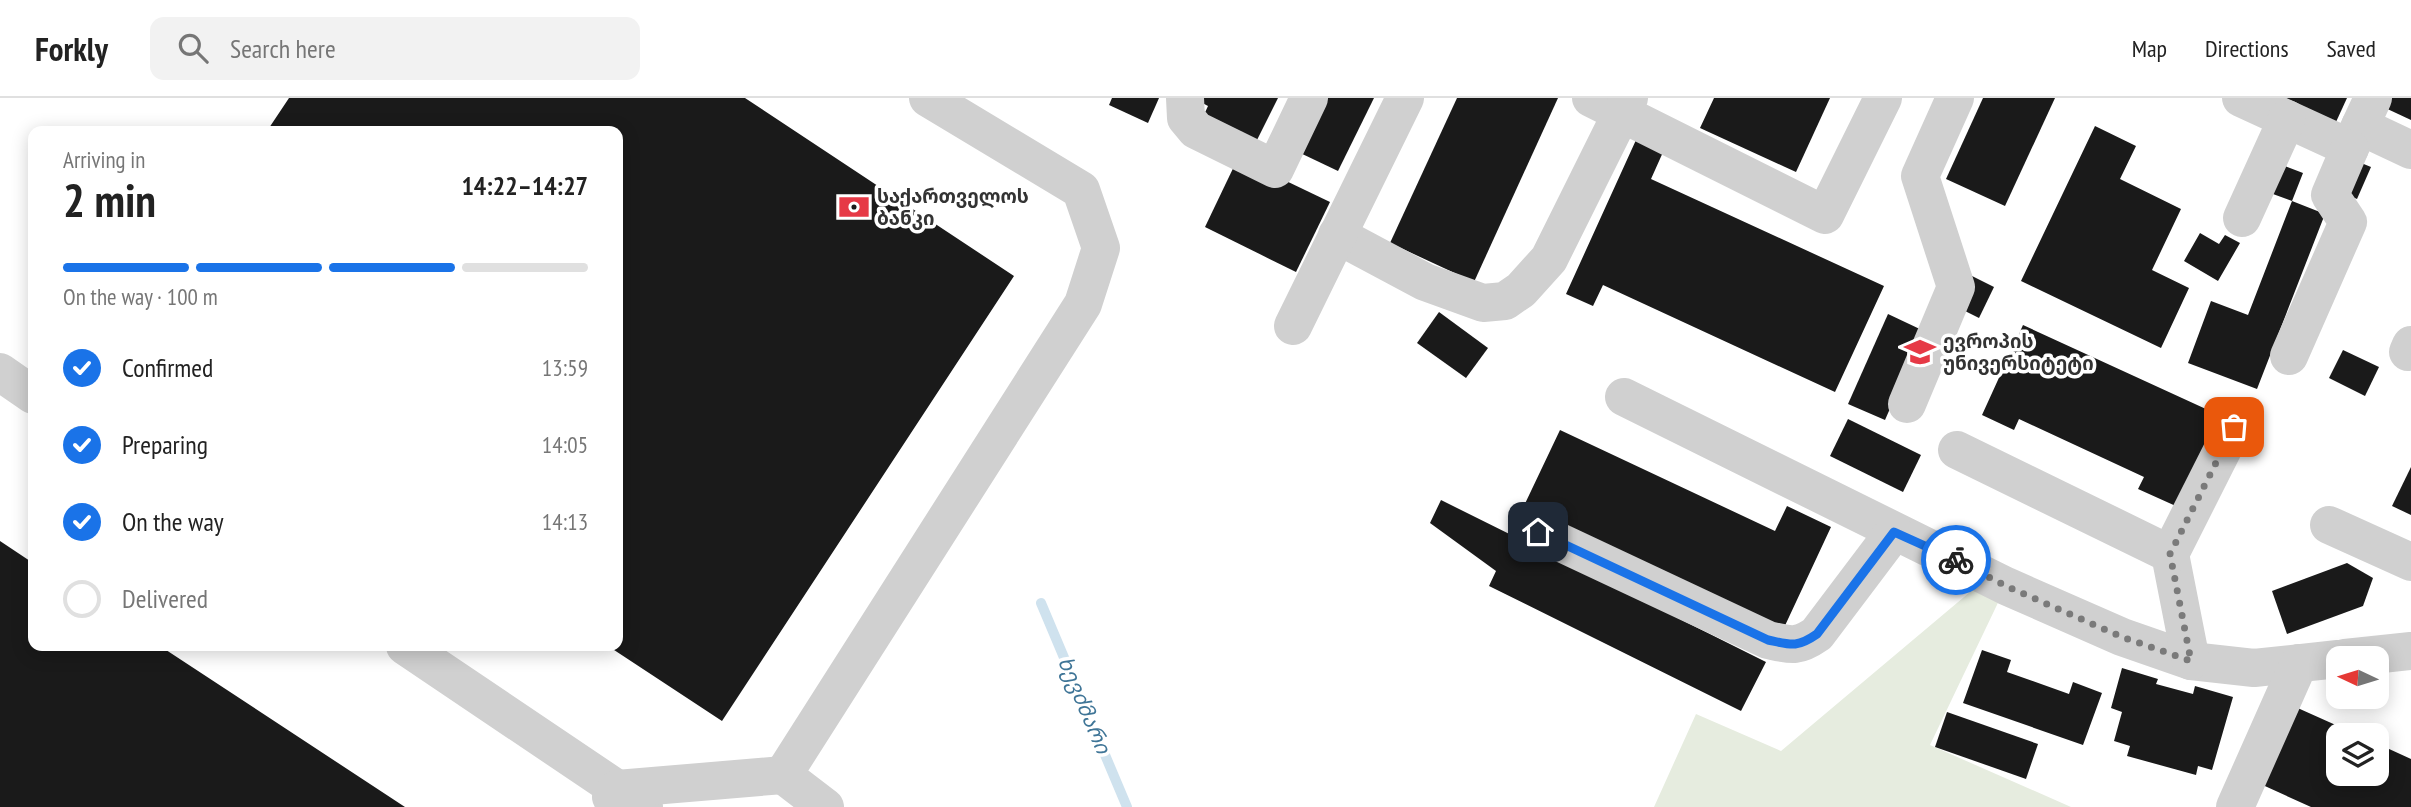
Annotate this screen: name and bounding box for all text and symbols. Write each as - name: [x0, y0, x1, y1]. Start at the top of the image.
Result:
- search box: [150, 17, 640, 80]
- text: Forkly: [35, 27, 108, 70]
- icon: search: [174, 29, 212, 67]
- text: Search here: [230, 32, 336, 65]
- text: Map: [2132, 33, 2167, 64]
- text: Directions: [2205, 33, 2289, 64]
- text: Saved: [2327, 33, 2376, 64]
- text: Arriving in: [63, 145, 145, 174]
- text: 14:22–14:27: [461, 169, 588, 202]
- text: 2 min: [63, 170, 156, 230]
- place label: საქართველოს ბანკი: [877, 184, 1029, 230]
- bank icon: საქართველოს ბანკი: [837, 190, 871, 224]
- text: On the way · 100 m: [63, 282, 218, 311]
- place label: ევროპის უნივერსიტეტი: [1943, 329, 2094, 375]
- school or university icon: ევროპის უნივერსიტეტი: [1903, 335, 1937, 369]
- icon: check: [63, 349, 101, 387]
- text: Confirmed: [122, 351, 213, 384]
- text: 13:59: [542, 353, 588, 382]
- pin: [2204, 397, 2264, 457]
- icon: bag: [2215, 408, 2253, 446]
- icon: check: [63, 426, 101, 464]
- text: Preparing: [122, 428, 208, 461]
- text: 14:05: [542, 430, 588, 459]
- pin: [1508, 502, 1568, 562]
- icon: check: [63, 503, 101, 541]
- text: On the way: [122, 505, 224, 538]
- text: 14:13: [542, 507, 588, 536]
- icon: home: [1519, 513, 1557, 551]
- courier: [1921, 525, 1991, 595]
- icon: bike: [1937, 541, 1975, 579]
- text: Delivered: [122, 582, 208, 615]
- north arrow: [2326, 646, 2389, 709]
- map controls: [2326, 646, 2389, 786]
- water label: ხევძმარი: [1052, 652, 1117, 758]
- button: layers: [2326, 723, 2389, 786]

